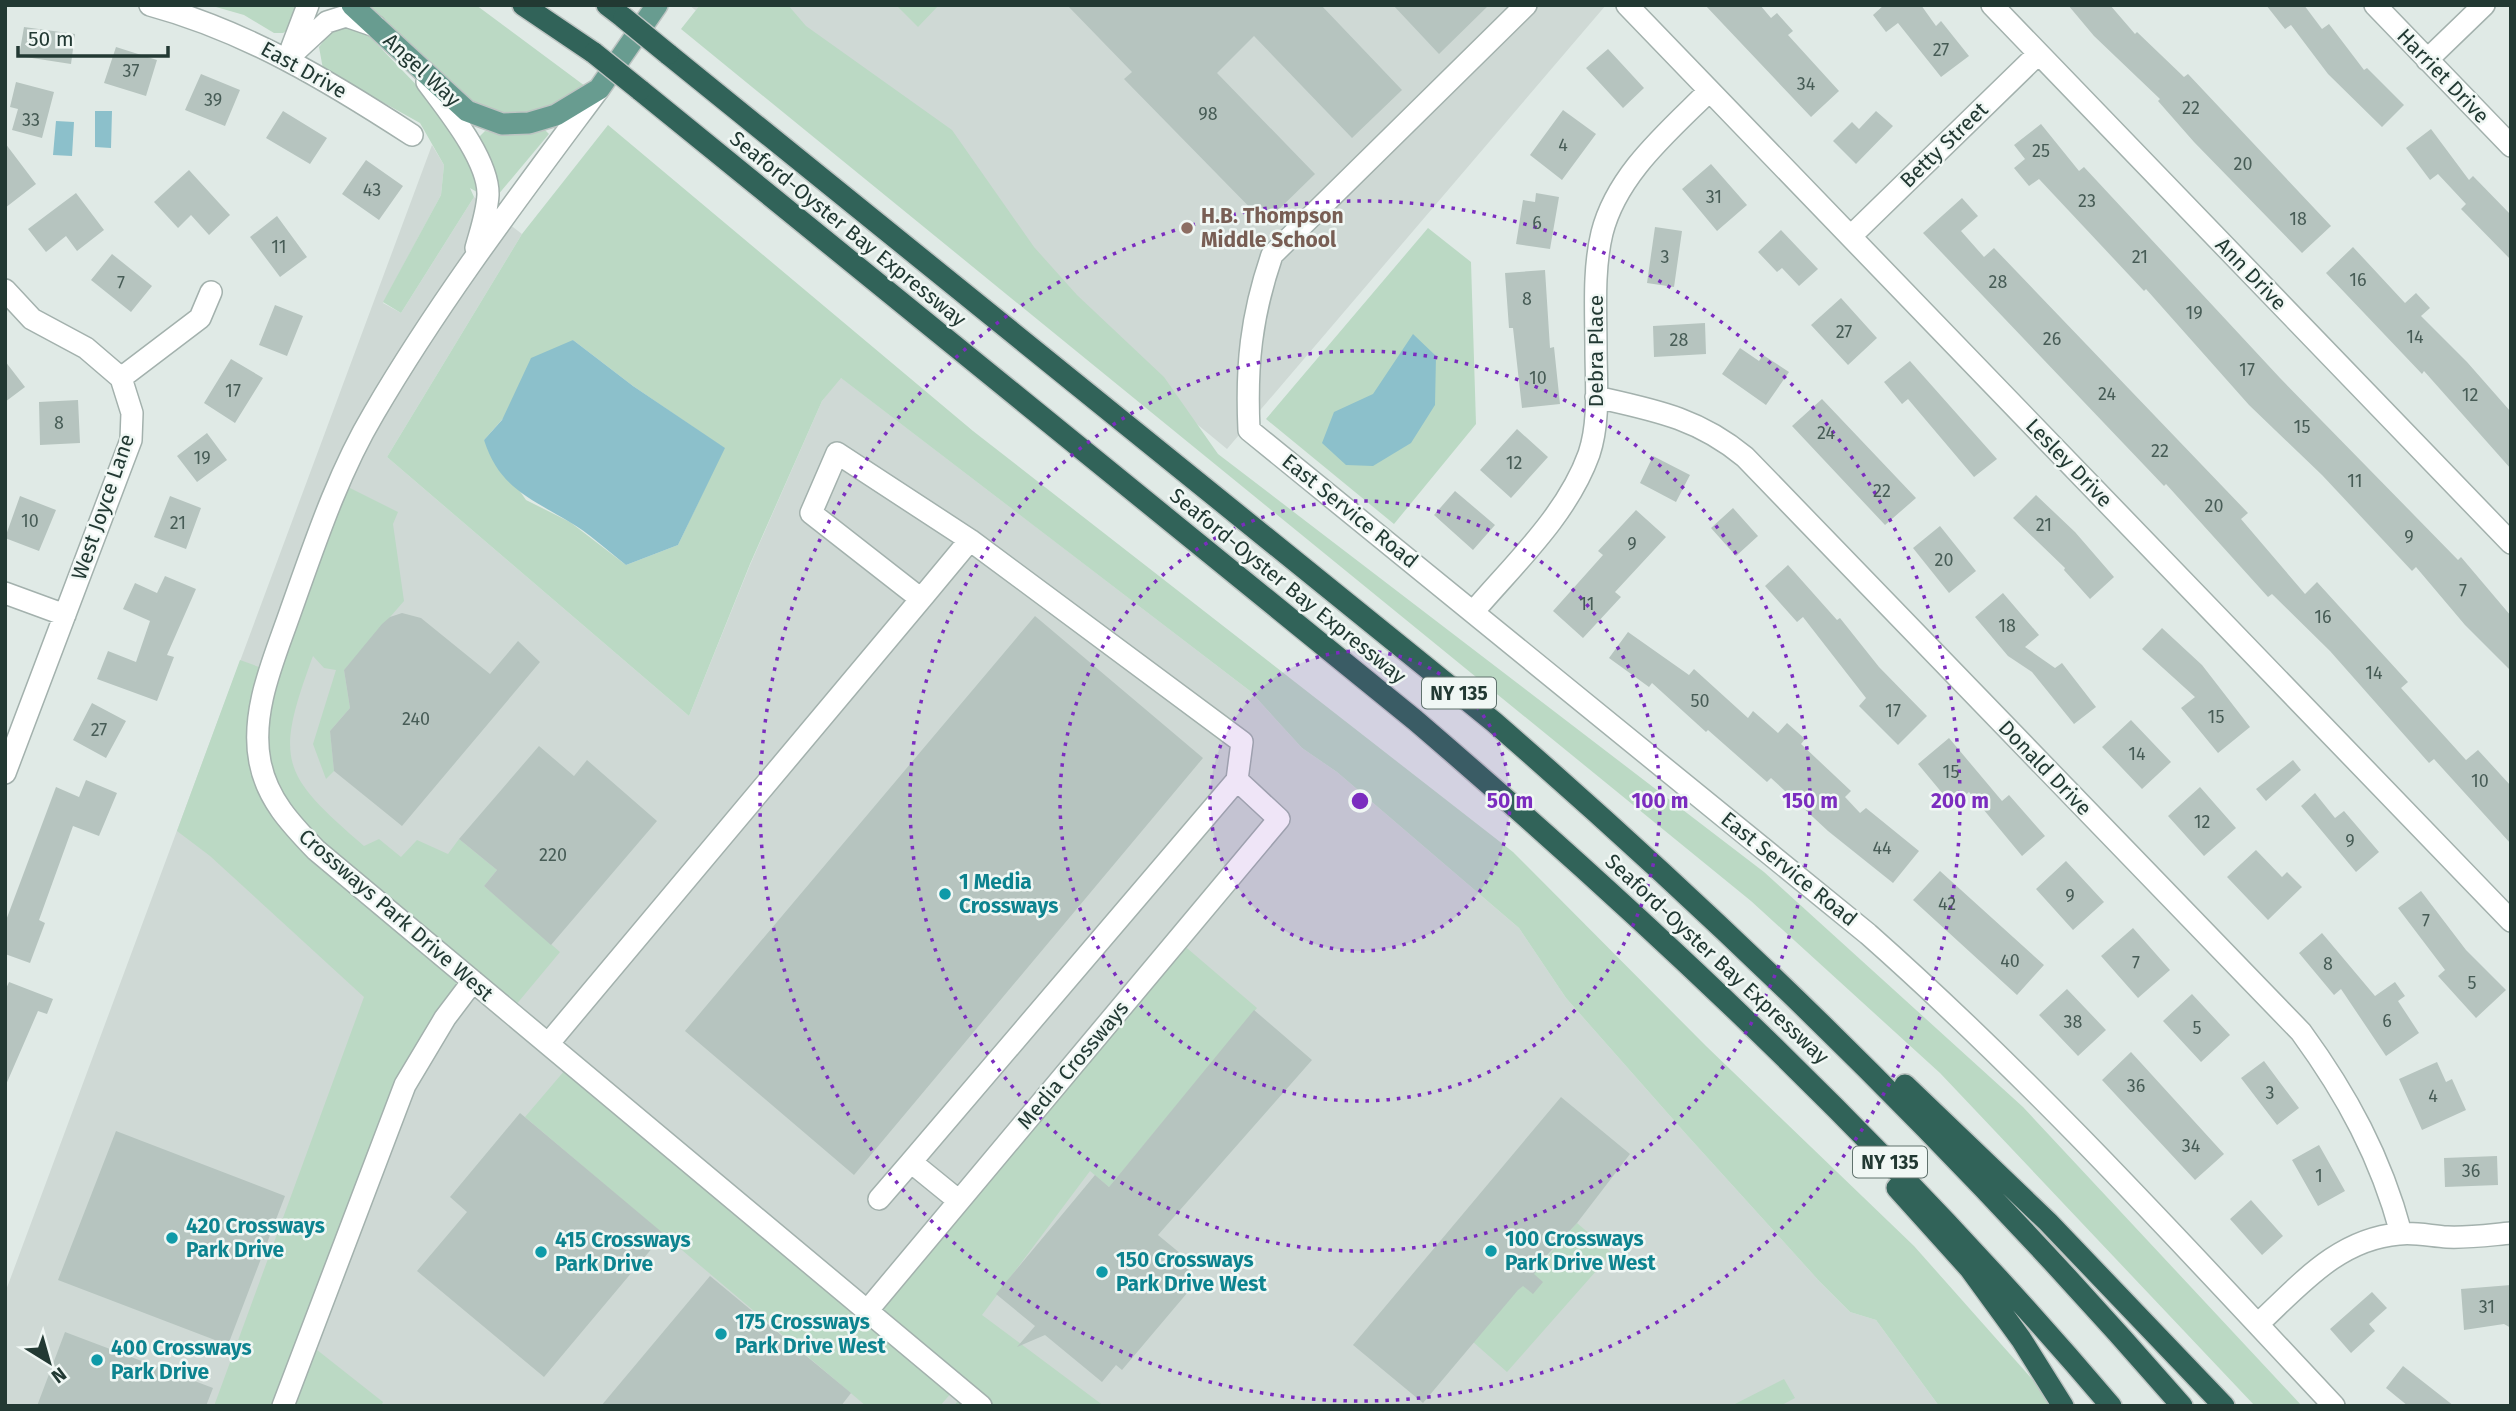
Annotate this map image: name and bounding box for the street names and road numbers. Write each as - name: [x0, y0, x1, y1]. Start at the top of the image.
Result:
- street label: Harriet Drive: [2391, 23, 2495, 129]
- street label: Angel Way: [378, 28, 467, 113]
- street label: East Drive: [256, 36, 352, 104]
- street label: Betty Street: [1895, 96, 1994, 193]
- street label: Seaford-Oyster Bay Expressway: [725, 126, 972, 333]
- street label: Ann Drive: [2210, 232, 2292, 316]
- street label: Debra Place: [1583, 295, 1609, 407]
- street label: Lesley Drive: [2020, 413, 2118, 513]
- street label: West Joyce Lane: [66, 431, 140, 583]
- street label: East Service Road: [1277, 448, 1423, 574]
- street label: Seaford-Oyster Bay Expressway: [1165, 483, 1412, 690]
- road number: NY 135: [1422, 678, 1496, 708]
- street label: Donald Drive: [1993, 715, 2097, 821]
- street label: East Service Road: [1716, 806, 1862, 932]
- street label: Crossways Park Drive West: [293, 823, 499, 1007]
- street label: Seaford-Oyster Bay Expressway: [1600, 848, 1835, 1070]
- street label: Media Crossways: [1012, 995, 1134, 1134]
- road number: NY 135: [1853, 1146, 1927, 1178]

